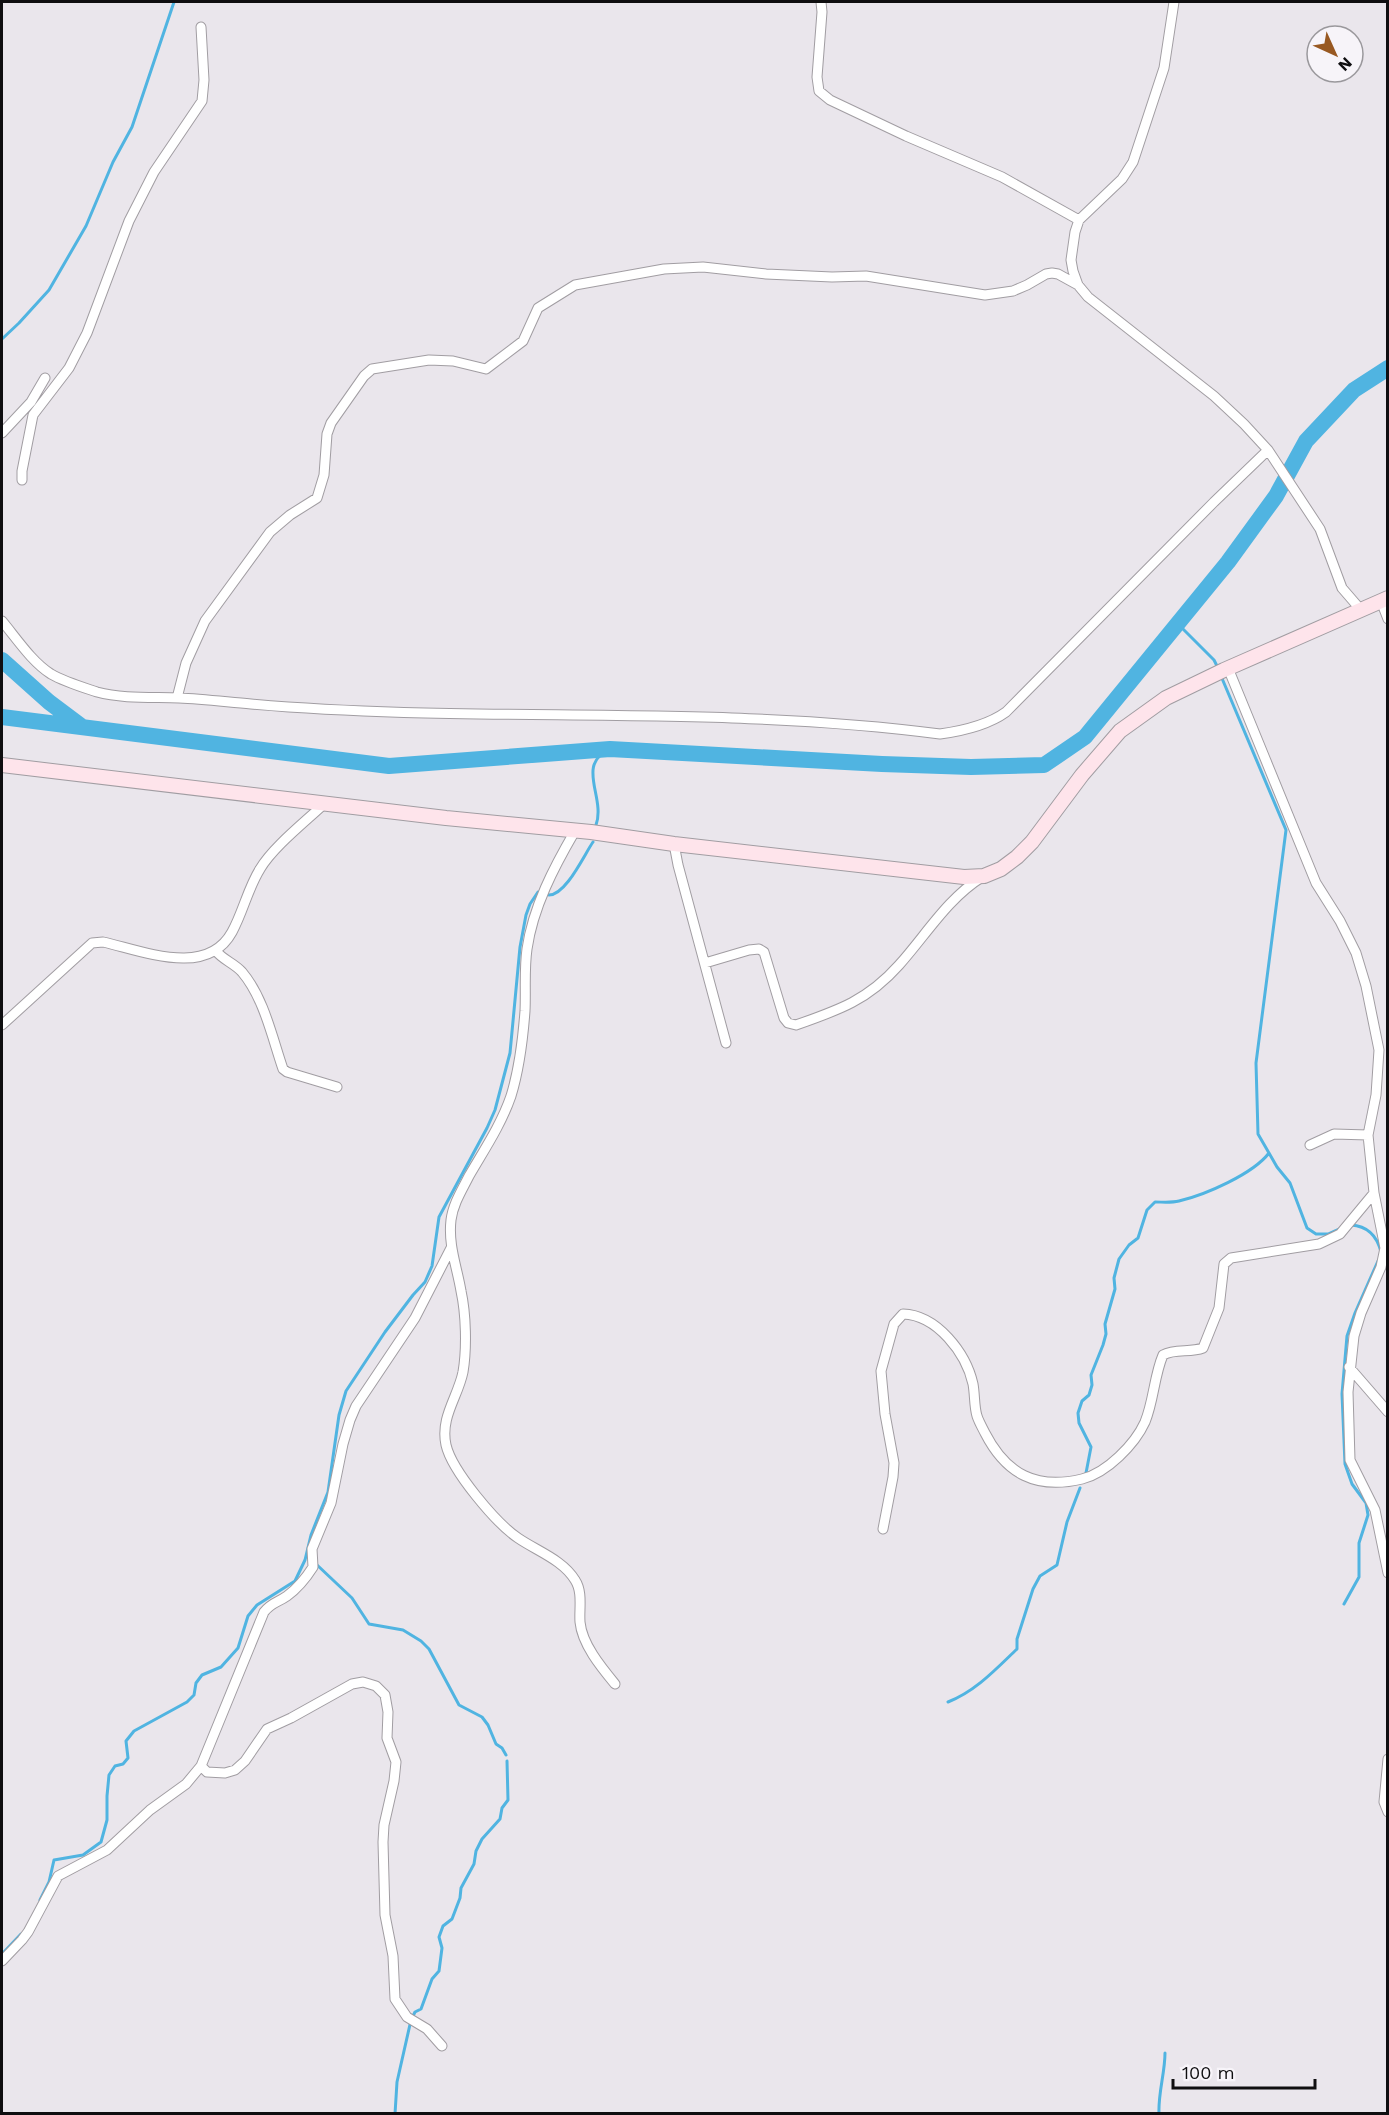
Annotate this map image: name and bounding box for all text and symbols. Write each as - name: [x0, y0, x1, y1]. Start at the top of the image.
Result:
- north arrow: [1305, 24, 1365, 84]
- text: N: [1334, 53, 1356, 75]
- scale bar: [1173, 2052, 1316, 2090]
- text: 100 m: [1182, 2062, 1235, 2083]

